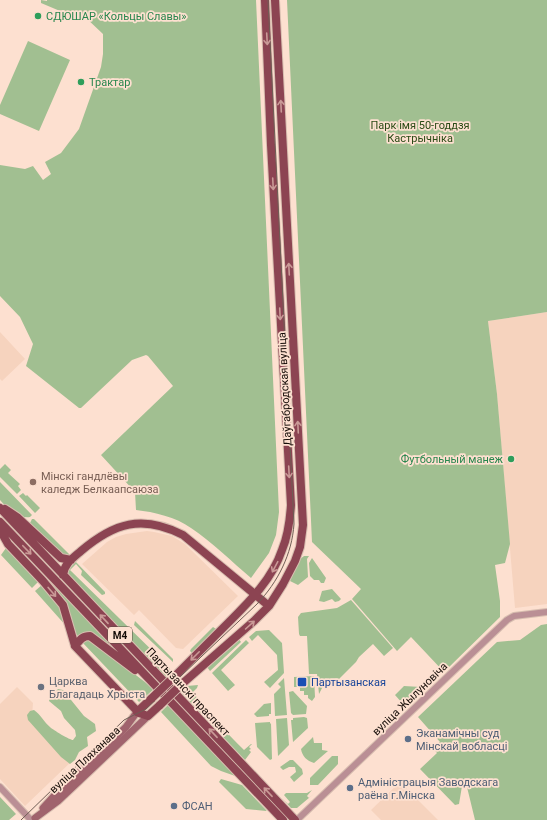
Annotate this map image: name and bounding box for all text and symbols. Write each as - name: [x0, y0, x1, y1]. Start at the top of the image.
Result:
- place label: СДЮШАР «Кольцы Славы»: [46, 10, 186, 23]
- marker: СДЮШАР «Кольцы Славы»: [33, 11, 43, 21]
- one-way arrow: [263, 32, 270, 45]
- place label: Трактар: [89, 76, 130, 89]
- marker: Трактар: [76, 77, 86, 87]
- one-way arrow: [277, 99, 284, 112]
- park label: Парк імя 50-годдзя Кастрычніка: [370, 119, 470, 145]
- one-way arrow: [270, 177, 277, 190]
- one-way arrow: [286, 263, 293, 276]
- one-way arrow: [277, 307, 284, 320]
- street label: Даўгабродская вуліца: [276, 332, 294, 446]
- one-way arrow: [294, 421, 301, 434]
- place label: Футбольный манеж: [401, 453, 504, 466]
- marker: Футбольный манеж: [506, 454, 516, 464]
- one-way arrow: [285, 465, 293, 478]
- place label: Мінскі гандлёвы каледж Белкаапсаюза: [41, 470, 159, 496]
- marker: Мінскі гандлёвы каледж Белкаапсаюза: [28, 477, 38, 487]
- one-way arrow: [22, 545, 32, 555]
- one-way arrow: [270, 561, 278, 573]
- one-way arrow: [48, 586, 57, 597]
- one-way arrow: [99, 614, 109, 624]
- one-way arrow: [245, 620, 255, 630]
- road number: М4: [108, 627, 132, 643]
- street label: Партызанскі праспект: [144, 645, 233, 739]
- one-way arrow: [190, 651, 200, 661]
- street label: вуліца Жылуновіча: [370, 660, 450, 738]
- place label: Царква Благадаць Хрыста: [49, 675, 145, 701]
- marker: Партызанская: [296, 676, 308, 688]
- place label: Партызанская: [311, 676, 386, 689]
- marker: Царква Благадаць Хрыста: [36, 682, 46, 692]
- street label: вуліца Пляханава: [47, 724, 123, 796]
- place label: Эканамічны суд Мінскай вобласці: [416, 727, 507, 753]
- one-way arrow: [208, 728, 218, 738]
- marker: Эканамічны суд Мінскай вобласці: [403, 734, 413, 744]
- place label: Адміністрацыя Заводскага раёна г.Мінска: [358, 776, 498, 802]
- marker: Адміністрацыя Заводскага раёна г.Мінска: [345, 783, 355, 793]
- one-way arrow: [263, 787, 273, 797]
- place label: ФСАН: [182, 800, 213, 813]
- marker: ФСАН: [169, 801, 179, 811]

